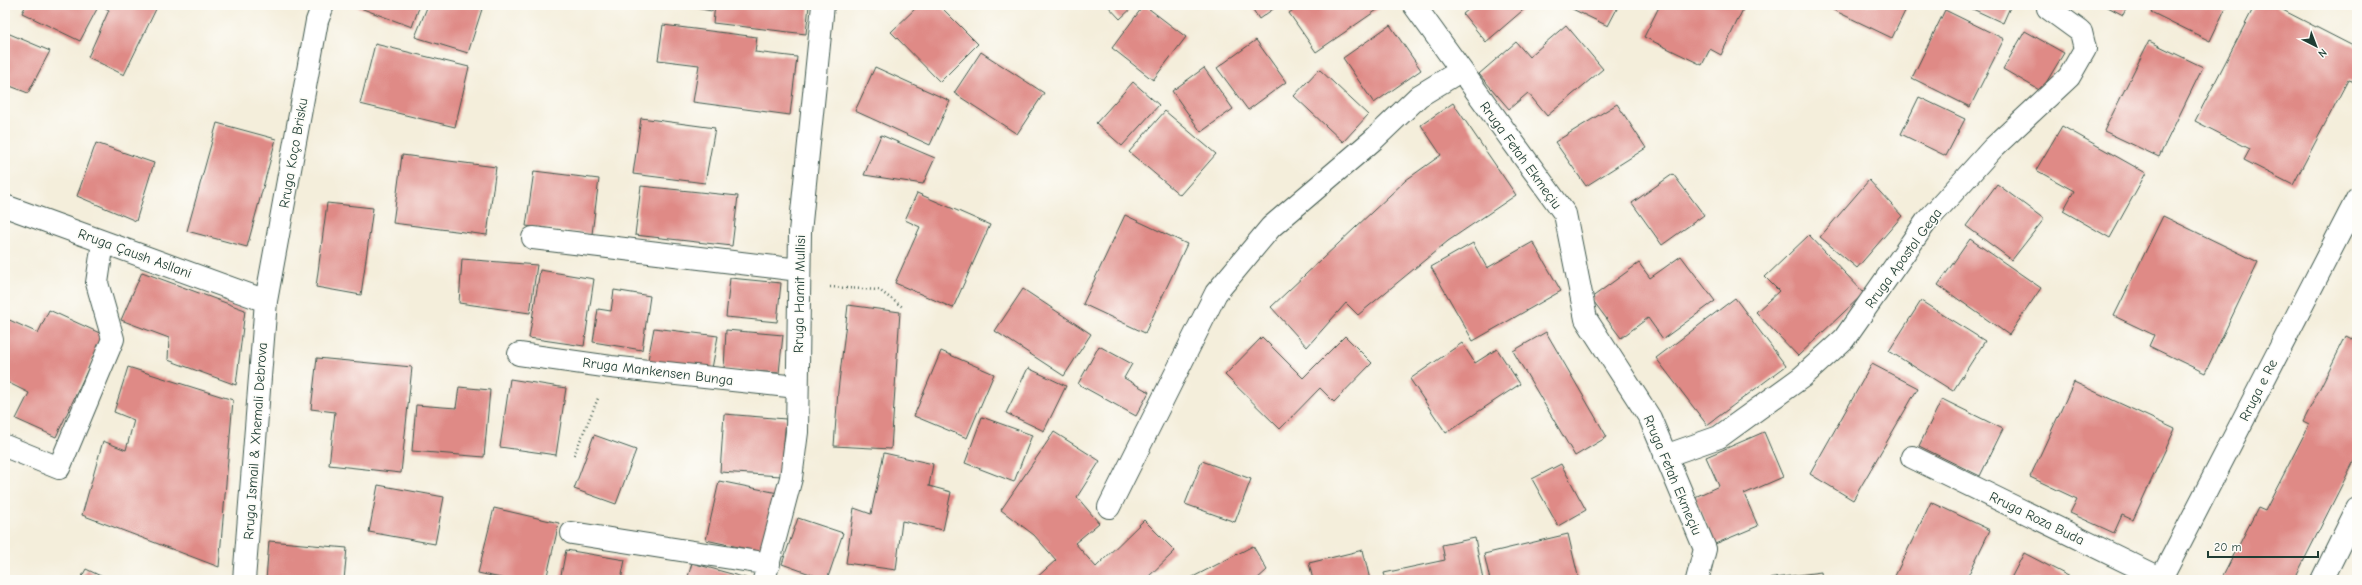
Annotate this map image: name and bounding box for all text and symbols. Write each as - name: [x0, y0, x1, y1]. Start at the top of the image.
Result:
- north arrow: [2296, 26, 2336, 66]
- text: N: [2315, 46, 2329, 60]
- street label: Rruga Koço Brisku: [275, 97, 312, 210]
- street label: Rruga Fetah Ekmeçiu: [1476, 98, 1565, 212]
- street label: Rruga Apostol Gega: [1861, 205, 1945, 312]
- street label: Rruga Çaush Asllani: [76, 225, 194, 282]
- street label: Rruga Hamit Mullisi: [790, 235, 809, 353]
- street label: Rruga Ismail & Xhemali Debrova: [240, 342, 271, 540]
- street label: Rruga Mankensen Bunga: [582, 354, 734, 389]
- street label: Rruga e Re: [2236, 356, 2281, 424]
- street label: Rruga Fetah Ekmeçiu: [1640, 413, 1705, 538]
- street label: Rruga Roza Buda: [1986, 488, 2087, 549]
- scale bar: [2208, 533, 2318, 559]
- text: 20 m: [2214, 540, 2242, 554]

